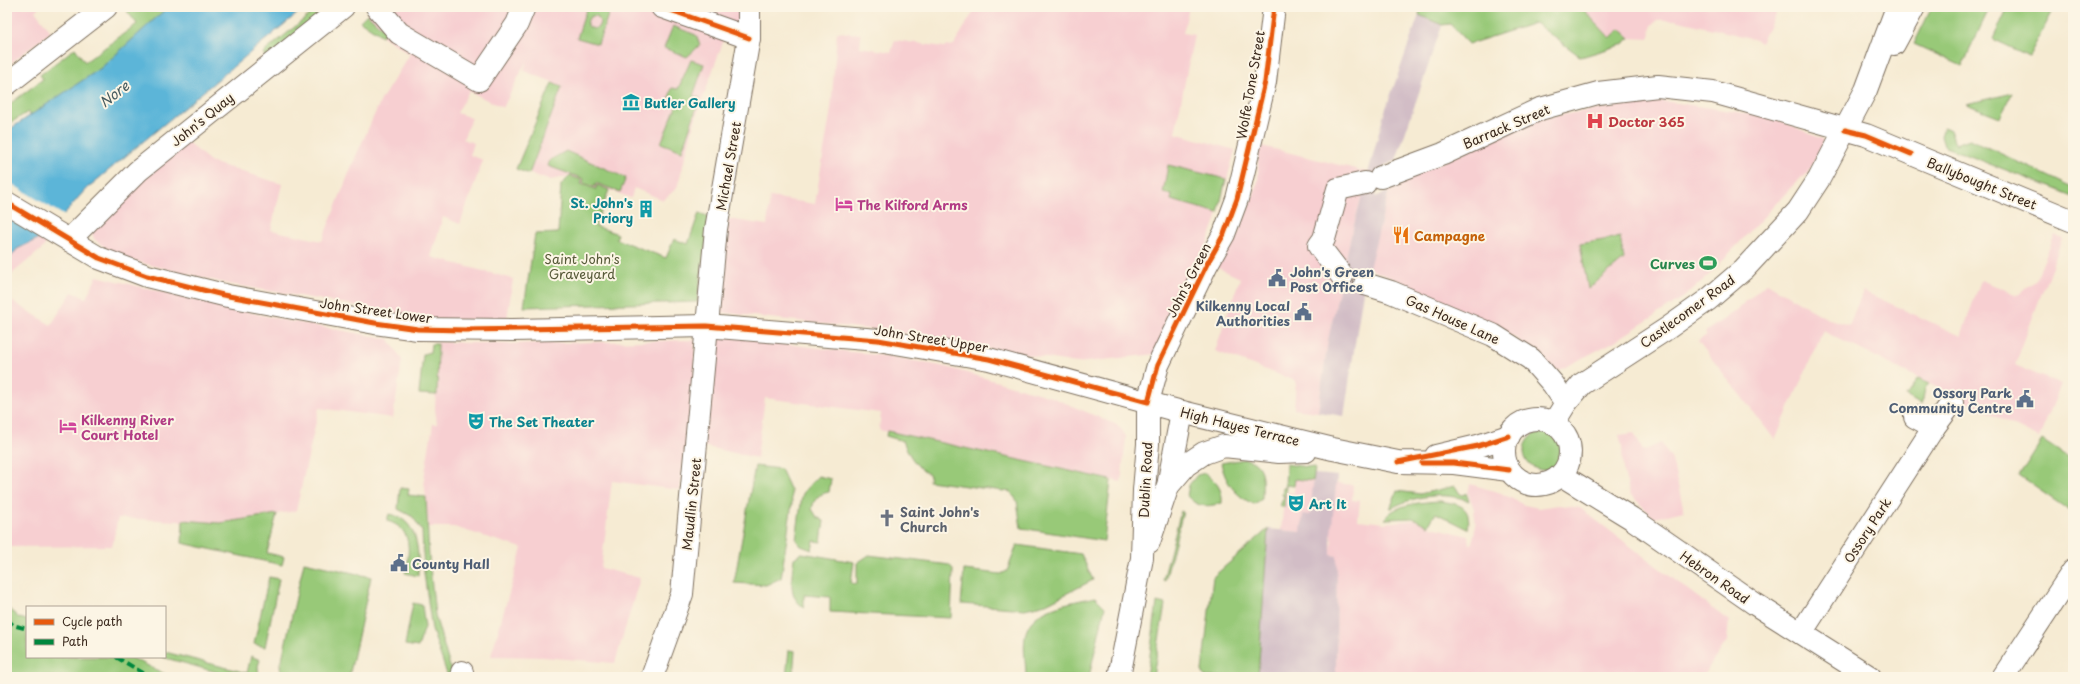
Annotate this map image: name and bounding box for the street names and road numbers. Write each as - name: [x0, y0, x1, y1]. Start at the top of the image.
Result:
- street label: Wolfe Tone Street: [1231, 29, 1269, 141]
- street label: John's Quay: [166, 88, 238, 150]
- street label: Barrack Street: [1460, 99, 1552, 153]
- street label: Michael Street: [711, 120, 745, 212]
- street label: Ballybought Street: [1924, 152, 2040, 214]
- street label: John's Green: [1161, 239, 1215, 321]
- street label: Castlecomer Road: [1636, 270, 1738, 352]
- street label: Gas House Lane: [1403, 290, 1503, 348]
- street label: John Street Lower: [319, 293, 434, 327]
- street label: John Street Upper: [873, 320, 989, 356]
- street label: High Hayes Terrace: [1178, 402, 1302, 450]
- street label: Dublin Road: [1134, 441, 1156, 519]
- street label: Maudlin Street: [677, 457, 705, 551]
- street label: Ossory Park: [1839, 494, 1895, 566]
- street label: Hebron Road: [1677, 546, 1753, 608]

